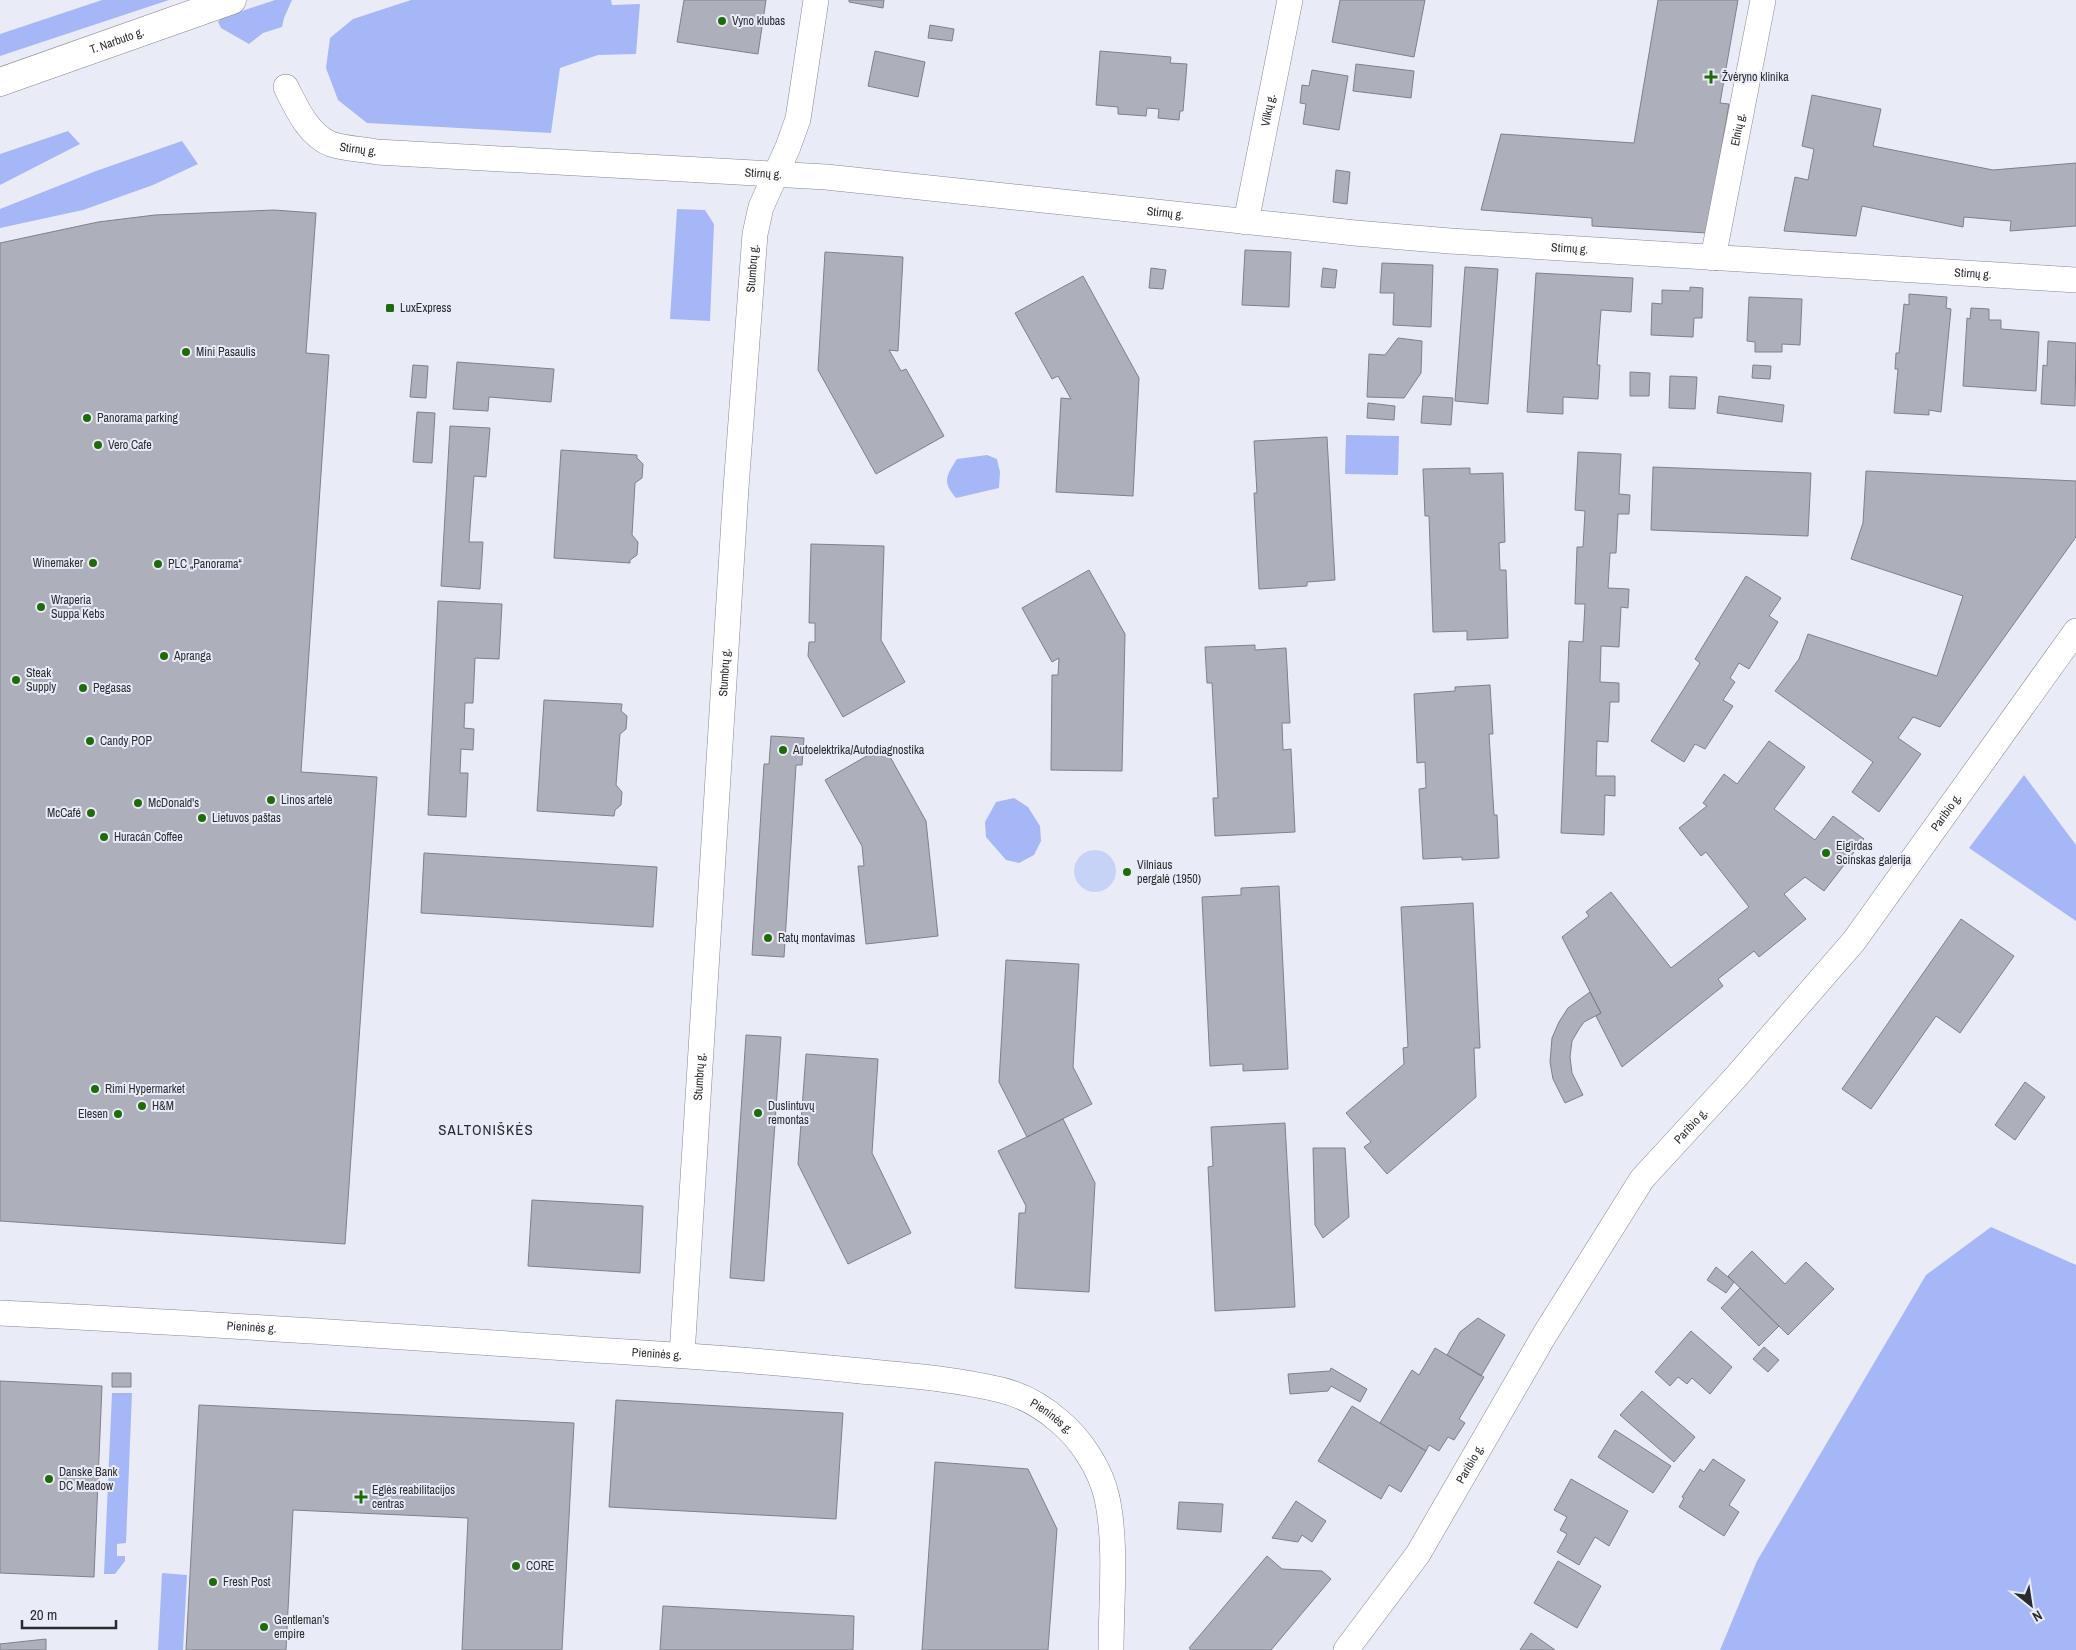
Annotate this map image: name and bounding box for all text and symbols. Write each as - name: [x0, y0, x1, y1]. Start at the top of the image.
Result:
- place label: Vyno klubas: [732, 13, 785, 29]
- marker: Vyno klubas: [716, 15, 728, 27]
- street label: T. Narbuto g.: [88, 24, 146, 58]
- place label: Žvėryno klinika: [1722, 69, 1789, 85]
- marker: Žvėryno klinika: [1704, 70, 1718, 84]
- street label: Vilkų g.: [1257, 93, 1279, 128]
- street label: Elnių g.: [1727, 111, 1749, 147]
- street label: Stirnų g.: [338, 139, 378, 160]
- street label: Stirnų g.: [744, 164, 782, 183]
- street label: Stirnų g.: [1146, 203, 1185, 223]
- street label: Stirnų g.: [1551, 239, 1589, 258]
- street label: Stumbrų g.: [743, 244, 762, 293]
- street label: Stirnų g.: [1954, 264, 1992, 283]
- place label: LuxExpress: [400, 300, 451, 316]
- marker: LuxExpress: [384, 302, 396, 314]
- place label: Mini Pasaulis: [196, 344, 256, 360]
- marker: Mini Pasaulis: [180, 346, 192, 358]
- place label: Panorama parking: [97, 410, 178, 426]
- marker: Panorama parking: [81, 412, 93, 424]
- place label: Vero Cafe: [108, 437, 152, 453]
- marker: Vero Cafe: [92, 439, 104, 451]
- place label: Winemaker: [33, 555, 84, 571]
- place label: PLC „Panorama“: [168, 556, 242, 572]
- marker: Winemaker: [87, 557, 99, 569]
- marker: PLC „Panorama“: [152, 558, 164, 570]
- place label: Wraperia Suppa Kebs: [51, 592, 105, 622]
- marker: Wraperia Suppa Kebs: [35, 601, 47, 613]
- place label: Apranga: [173, 648, 212, 664]
- street label: Stumbrų g.: [715, 648, 734, 697]
- marker: Apranga: [158, 650, 170, 662]
- place label: Steak Supply: [26, 665, 56, 695]
- marker: Steak Supply: [10, 674, 22, 686]
- place label: Pegasas: [93, 680, 131, 696]
- marker: Pegasas: [77, 682, 89, 694]
- place label: Candy POP: [100, 733, 152, 749]
- marker: Candy POP: [84, 735, 96, 747]
- place label: Autoelektrika/Autodiagnostika: [792, 742, 925, 758]
- marker: Autoelektrika/Autodiagnostika: [777, 744, 789, 756]
- street label: Paribio g.: [1927, 790, 1965, 834]
- place label: Linos artelė: [281, 792, 332, 808]
- marker: Linos artelė: [265, 794, 277, 806]
- place label: McDonald's: [148, 795, 199, 811]
- marker: McDonald's: [132, 797, 144, 809]
- place label: McCafé: [47, 805, 81, 821]
- marker: McCafé: [85, 807, 97, 819]
- place label: Lietuvos paštas: [212, 810, 281, 826]
- marker: Lietuvos paštas: [196, 812, 208, 824]
- place label: Huracán Coffee: [114, 829, 183, 845]
- marker: Huracán Coffee: [98, 831, 110, 843]
- place label: Eigirdas Scinskas galerija: [1836, 838, 1911, 868]
- marker: Eigirdas Scinskas galerija: [1820, 847, 1832, 859]
- place label: Vilniaus pergalė (1950): [1137, 857, 1201, 887]
- marker: Vilniaus pergalė (1950): [1121, 866, 1133, 878]
- place label: Ratų montavimas: [778, 930, 855, 946]
- marker: Ratų montavimas: [762, 932, 774, 944]
- street label: Stumbrų g.: [690, 1052, 709, 1101]
- place label: Rimi Hypermarket: [105, 1081, 185, 1097]
- marker: Rimi Hypermarket: [89, 1083, 101, 1095]
- place label: H&M: [152, 1098, 174, 1114]
- place label: Duslintuvų remontas: [768, 1098, 815, 1128]
- marker: H&M: [136, 1100, 148, 1112]
- street label: Paribio g.: [1670, 1105, 1711, 1147]
- place label: Elesen: [78, 1106, 108, 1122]
- marker: Duslintuvų remontas: [752, 1107, 764, 1119]
- marker: Elesen: [112, 1108, 124, 1120]
- district label: SALTONIŠKĖS: [438, 1119, 534, 1140]
- street label: Pieninės g.: [226, 1318, 277, 1337]
- street label: Pieninės g.: [631, 1344, 682, 1364]
- street label: Pieninės g.: [1027, 1395, 1077, 1438]
- street label: Paribio g.: [1452, 1441, 1488, 1486]
- place label: Danske Bank DC Meadow: [59, 1464, 118, 1494]
- marker: Danske Bank DC Meadow: [43, 1473, 55, 1485]
- place label: Eglės reabilitacijos centras: [372, 1482, 455, 1512]
- marker: Eglės reabilitacijos centras: [354, 1490, 368, 1504]
- place label: CORE: [526, 1558, 554, 1574]
- marker: CORE: [510, 1560, 522, 1572]
- place label: Fresh Post: [223, 1574, 271, 1590]
- marker: Fresh Post: [207, 1576, 219, 1588]
- north arrow: [2006, 1580, 2056, 1630]
- scale bar: [22, 1598, 116, 1630]
- text: 20 m: [30, 1604, 57, 1625]
- text: N: [2029, 1606, 2046, 1626]
- place label: Gentleman’s empire: [274, 1612, 329, 1642]
- marker: Gentleman’s empire: [258, 1621, 270, 1633]

